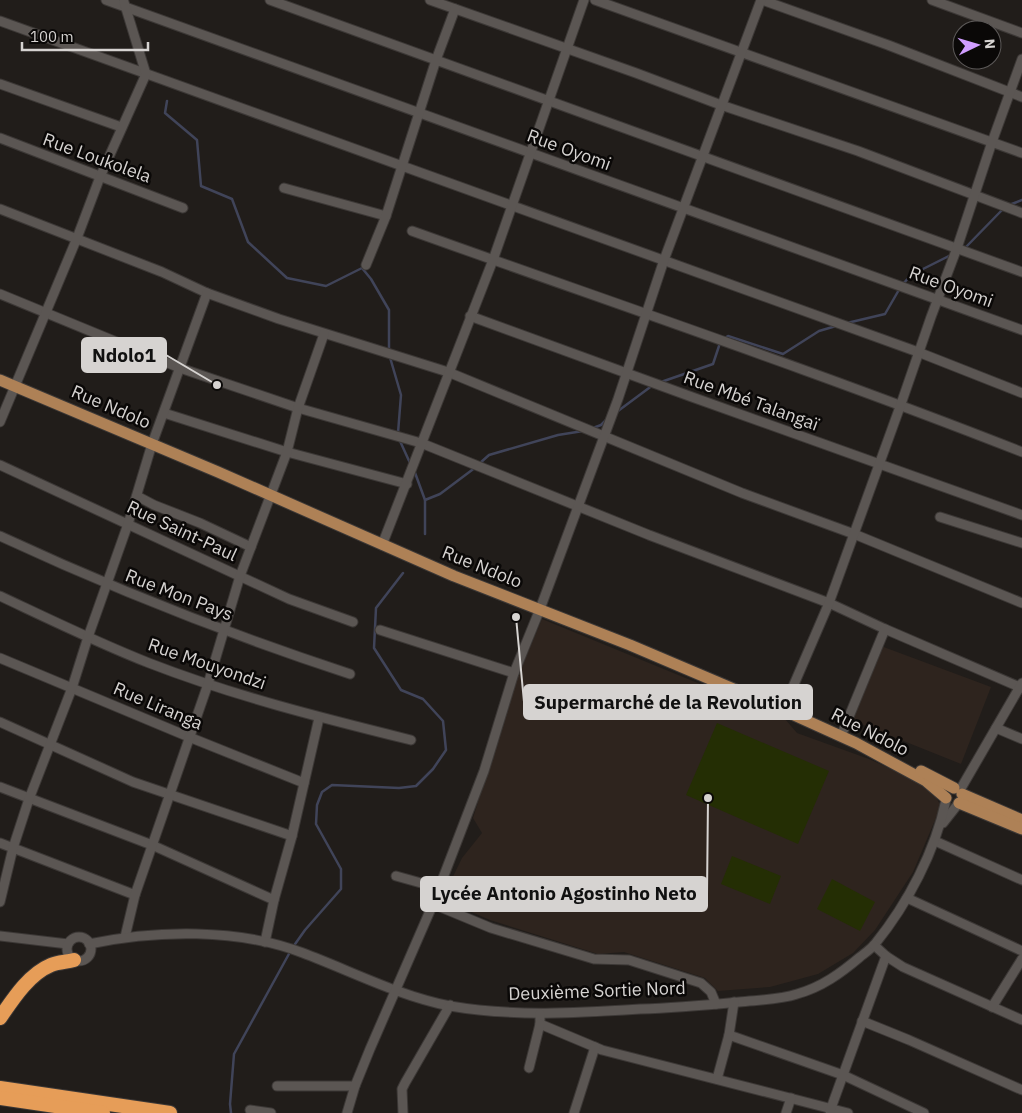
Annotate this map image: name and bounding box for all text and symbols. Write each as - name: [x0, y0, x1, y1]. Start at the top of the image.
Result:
- scale bar: [22, 20, 149, 52]
- north arrow: [952, 20, 1002, 70]
- text: 100 m: [30, 27, 74, 46]
- text: N: [981, 38, 999, 50]
- street label: Rue Oyomi: [524, 124, 614, 175]
- street label: Rue Loukolela: [40, 127, 155, 188]
- street label: Rue Oyomi: [906, 261, 996, 312]
- callout: Ndolo1: [82, 338, 166, 372]
- text: Ndolo1: [92, 343, 157, 367]
- street label: Rue Mbé Talangaï: [681, 365, 822, 436]
- street label: Rue Ndolo: [68, 380, 154, 434]
- street label: Rue Saint-Paul: [123, 495, 241, 566]
- street label: Rue Ndolo: [439, 540, 525, 593]
- street label: Rue Mon Pays: [122, 564, 236, 626]
- street label: Rue Mouyondzi: [145, 633, 269, 694]
- street label: Rue Liranga: [110, 676, 207, 735]
- callout: Supermarché de la Revolution: [524, 685, 812, 719]
- text: Supermarché de la Revolution: [534, 690, 802, 714]
- street label: Rue Ndolo: [828, 702, 913, 761]
- callout: Lycée Antonio Agostinho Neto: [421, 877, 707, 911]
- text: Lycée Antonio Agostinho Neto: [431, 881, 697, 905]
- street label: Deuxième Sortie Nord: [508, 976, 686, 1005]

